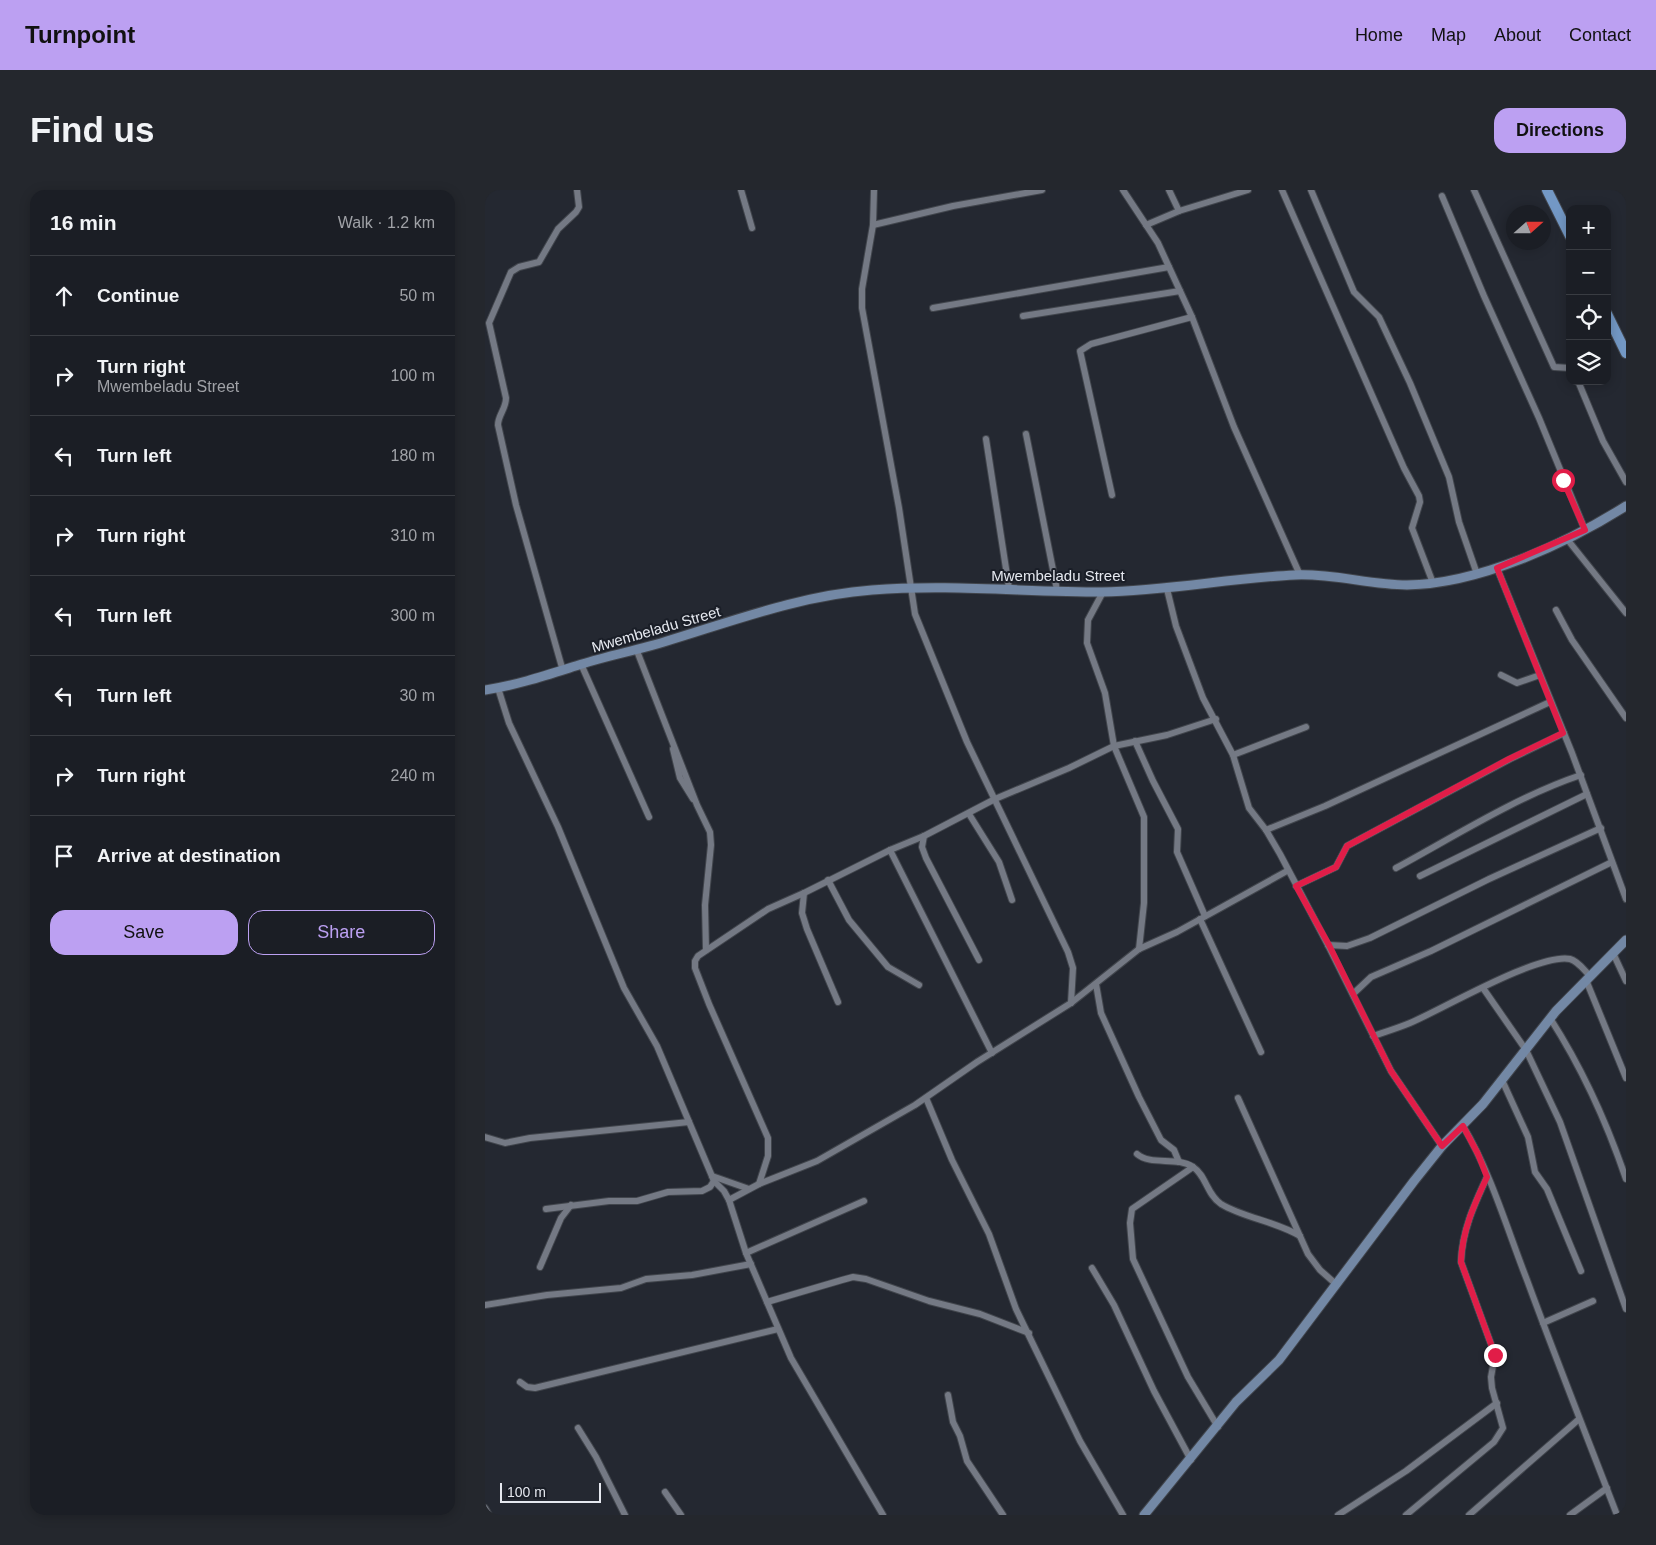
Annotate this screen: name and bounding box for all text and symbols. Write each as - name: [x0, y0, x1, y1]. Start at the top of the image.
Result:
- text: Turnpoint: [25, 21, 135, 48]
- text: Home: [1355, 25, 1403, 45]
- text: Map: [1431, 25, 1466, 45]
- text: About: [1494, 25, 1541, 45]
- text: Contact: [1569, 25, 1631, 45]
- button: Directions: [1494, 108, 1626, 153]
- text: Find us: [30, 110, 154, 149]
- north arrow: [1506, 205, 1551, 250]
- map controls: [1566, 205, 1611, 385]
- button: +: [1566, 205, 1611, 250]
- text: 16 min: [50, 211, 117, 234]
- text: Walk · 1.2 km: [338, 214, 435, 231]
- button: −: [1566, 250, 1611, 295]
- icon: ahead: [50, 282, 78, 310]
- text: Continue: [97, 285, 179, 306]
- text: 50 m: [399, 287, 435, 304]
- button: locate: [1566, 295, 1611, 340]
- button: layers: [1566, 340, 1611, 385]
- text: Turn right: [97, 356, 185, 377]
- icon: right: [50, 362, 78, 390]
- text: 100 m: [391, 367, 435, 384]
- text: Mwembeladu Street: [97, 378, 239, 395]
- icon: left: [50, 442, 78, 470]
- text: Turn left: [97, 445, 172, 466]
- text: 180 m: [391, 447, 435, 464]
- route start: [1552, 469, 1575, 492]
- icon: right: [50, 522, 78, 550]
- text: Turn right: [97, 525, 185, 546]
- text: 310 m: [391, 527, 435, 544]
- street label: Mwembeladu Street: [991, 567, 1126, 584]
- icon: left: [50, 602, 78, 630]
- street label: Mwembeladu Street: [590, 602, 723, 656]
- text: Turn left: [97, 605, 172, 626]
- text: 300 m: [391, 607, 435, 624]
- icon: left: [50, 682, 78, 710]
- text: Turn left: [97, 685, 172, 706]
- text: 30 m: [399, 687, 435, 704]
- icon: right: [50, 762, 78, 790]
- text: Turn right: [97, 765, 185, 786]
- text: 240 m: [391, 767, 435, 784]
- icon: arrive: [50, 842, 78, 870]
- text: Arrive at destination: [97, 845, 281, 866]
- button: Save: [50, 910, 238, 955]
- button: Share: [248, 910, 435, 955]
- route end: [1484, 1344, 1507, 1367]
- scale bar: [500, 1480, 601, 1503]
- text: 100 m: [507, 1484, 546, 1500]

